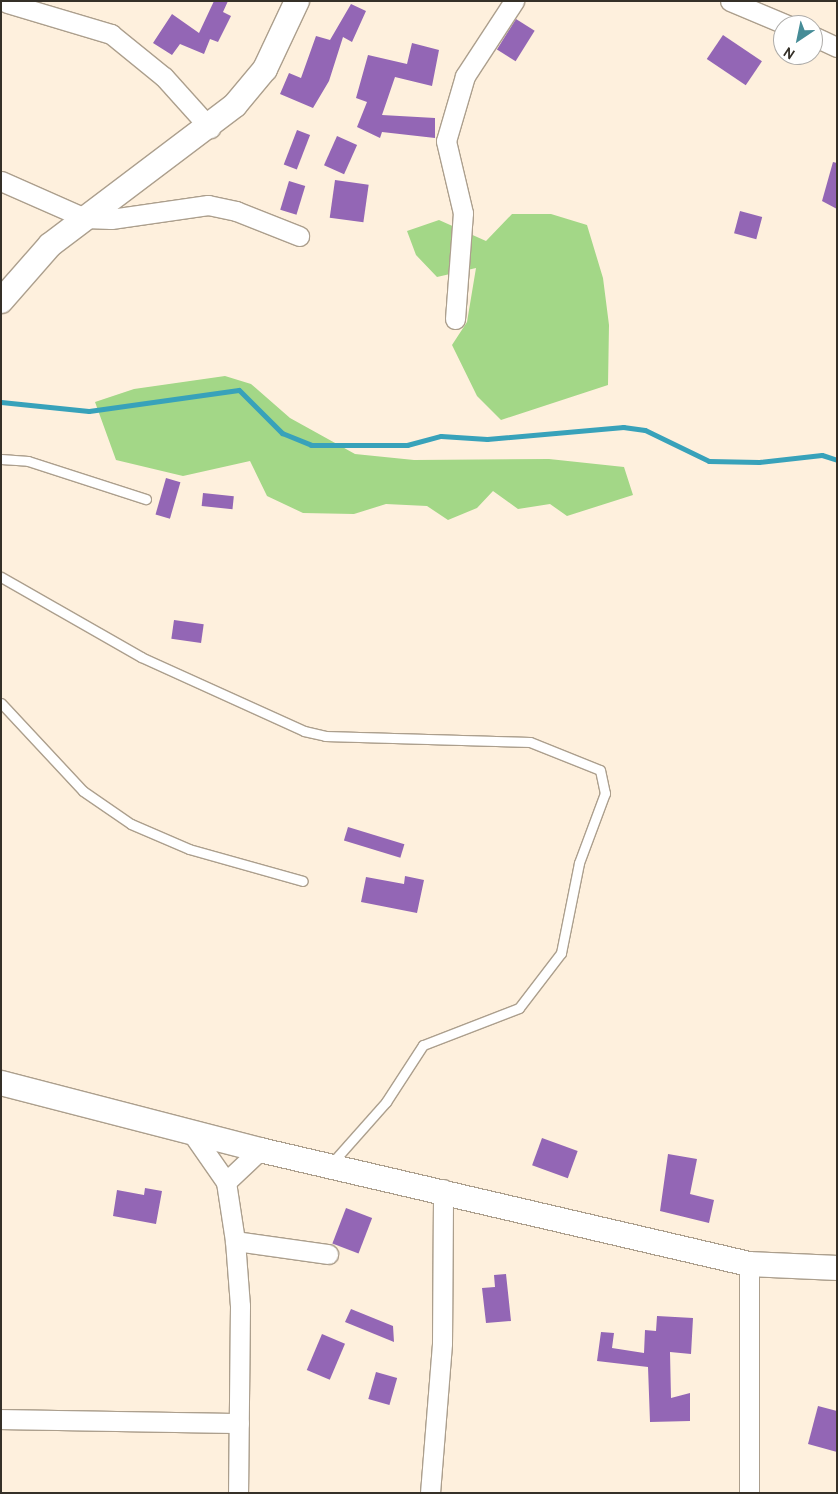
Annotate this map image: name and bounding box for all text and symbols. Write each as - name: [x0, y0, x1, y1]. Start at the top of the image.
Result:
- north arrow: [773, 15, 823, 65]
- text: N: [781, 42, 799, 62]

